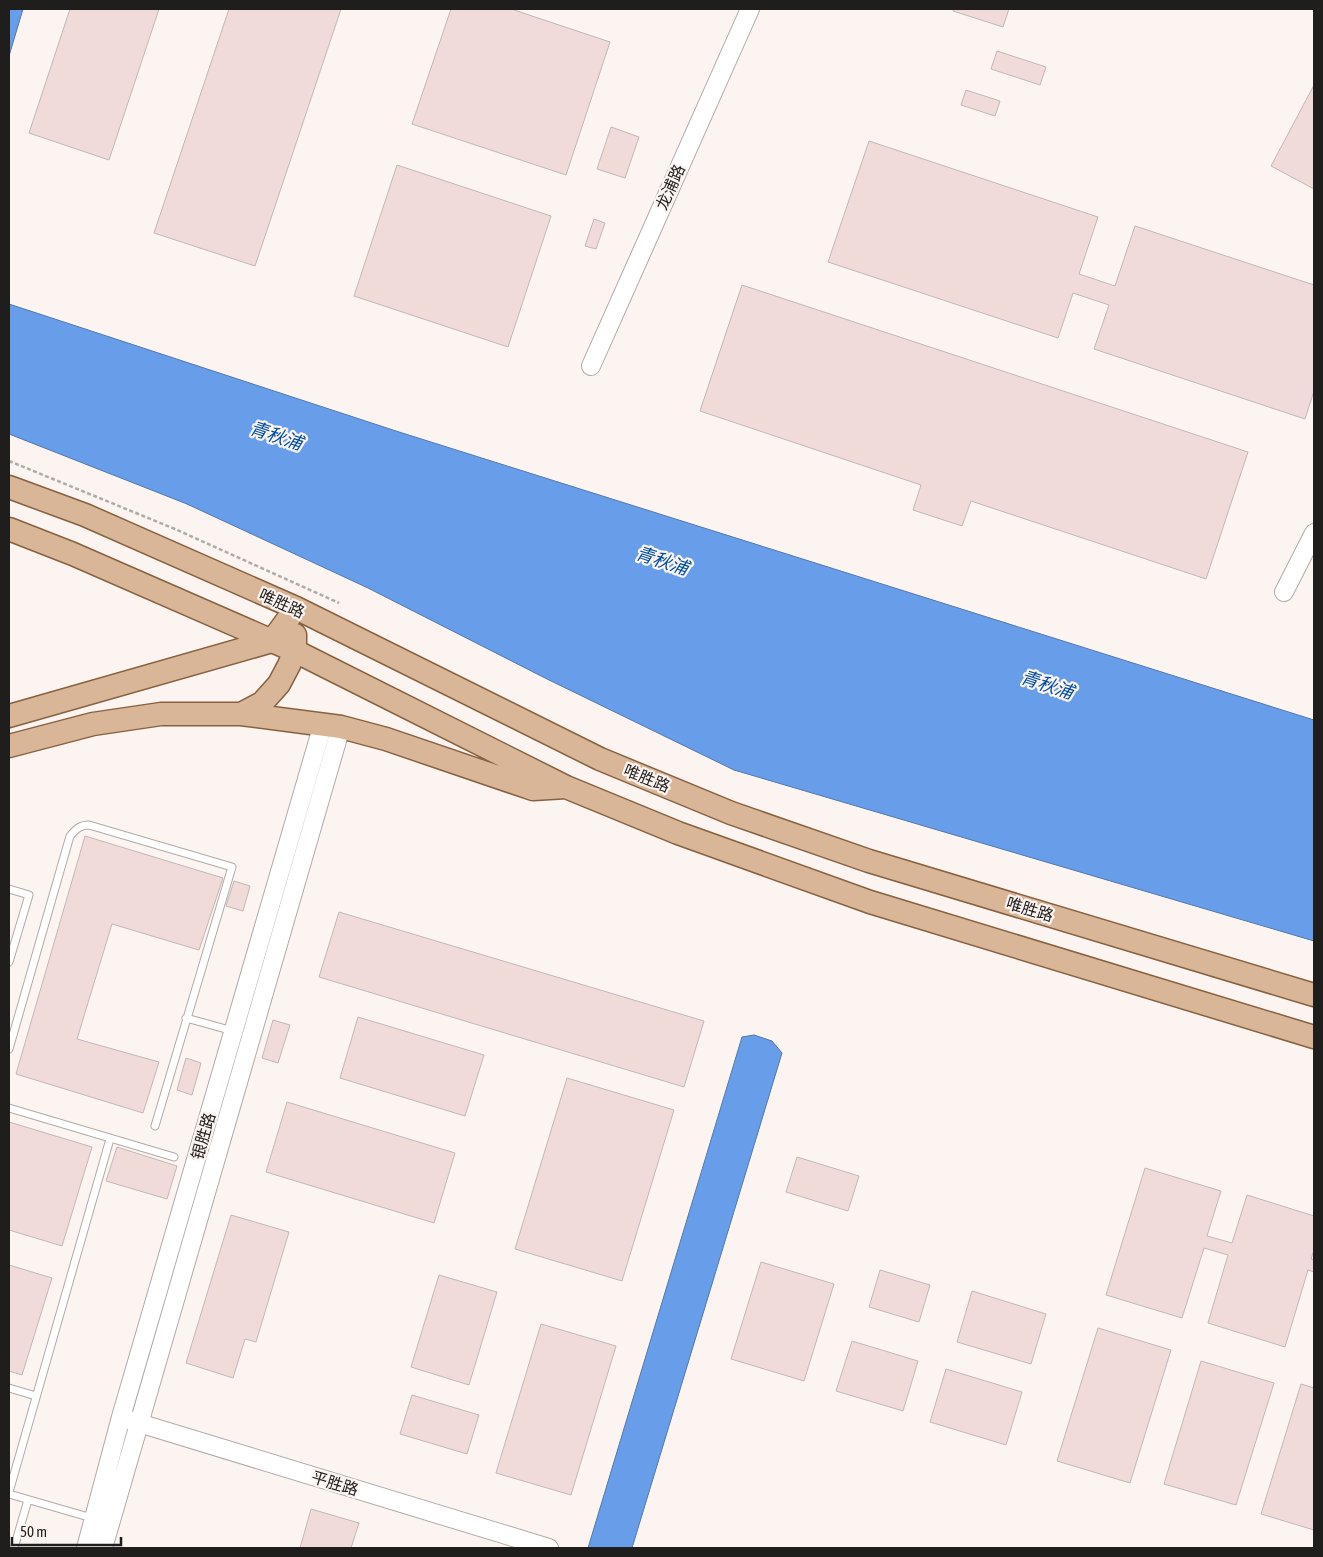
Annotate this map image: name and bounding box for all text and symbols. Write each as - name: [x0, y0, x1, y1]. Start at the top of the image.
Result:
- street label: 龙浦路: [652, 161, 688, 213]
- water label: 青秋浦: [247, 417, 308, 455]
- water label: 青秋浦: [633, 542, 694, 580]
- street label: 唯胜路: [256, 585, 308, 621]
- water label: 青秋浦: [1018, 666, 1079, 704]
- street label: 唯胜路: [621, 761, 673, 795]
- street label: 唯胜路: [1004, 893, 1056, 925]
- street label: 银胜路: [188, 1110, 218, 1162]
- street label: 平胜路: [309, 1467, 361, 1499]
- scale bar: [12, 1514, 121, 1546]
- text: 50 m: [20, 1523, 47, 1540]

